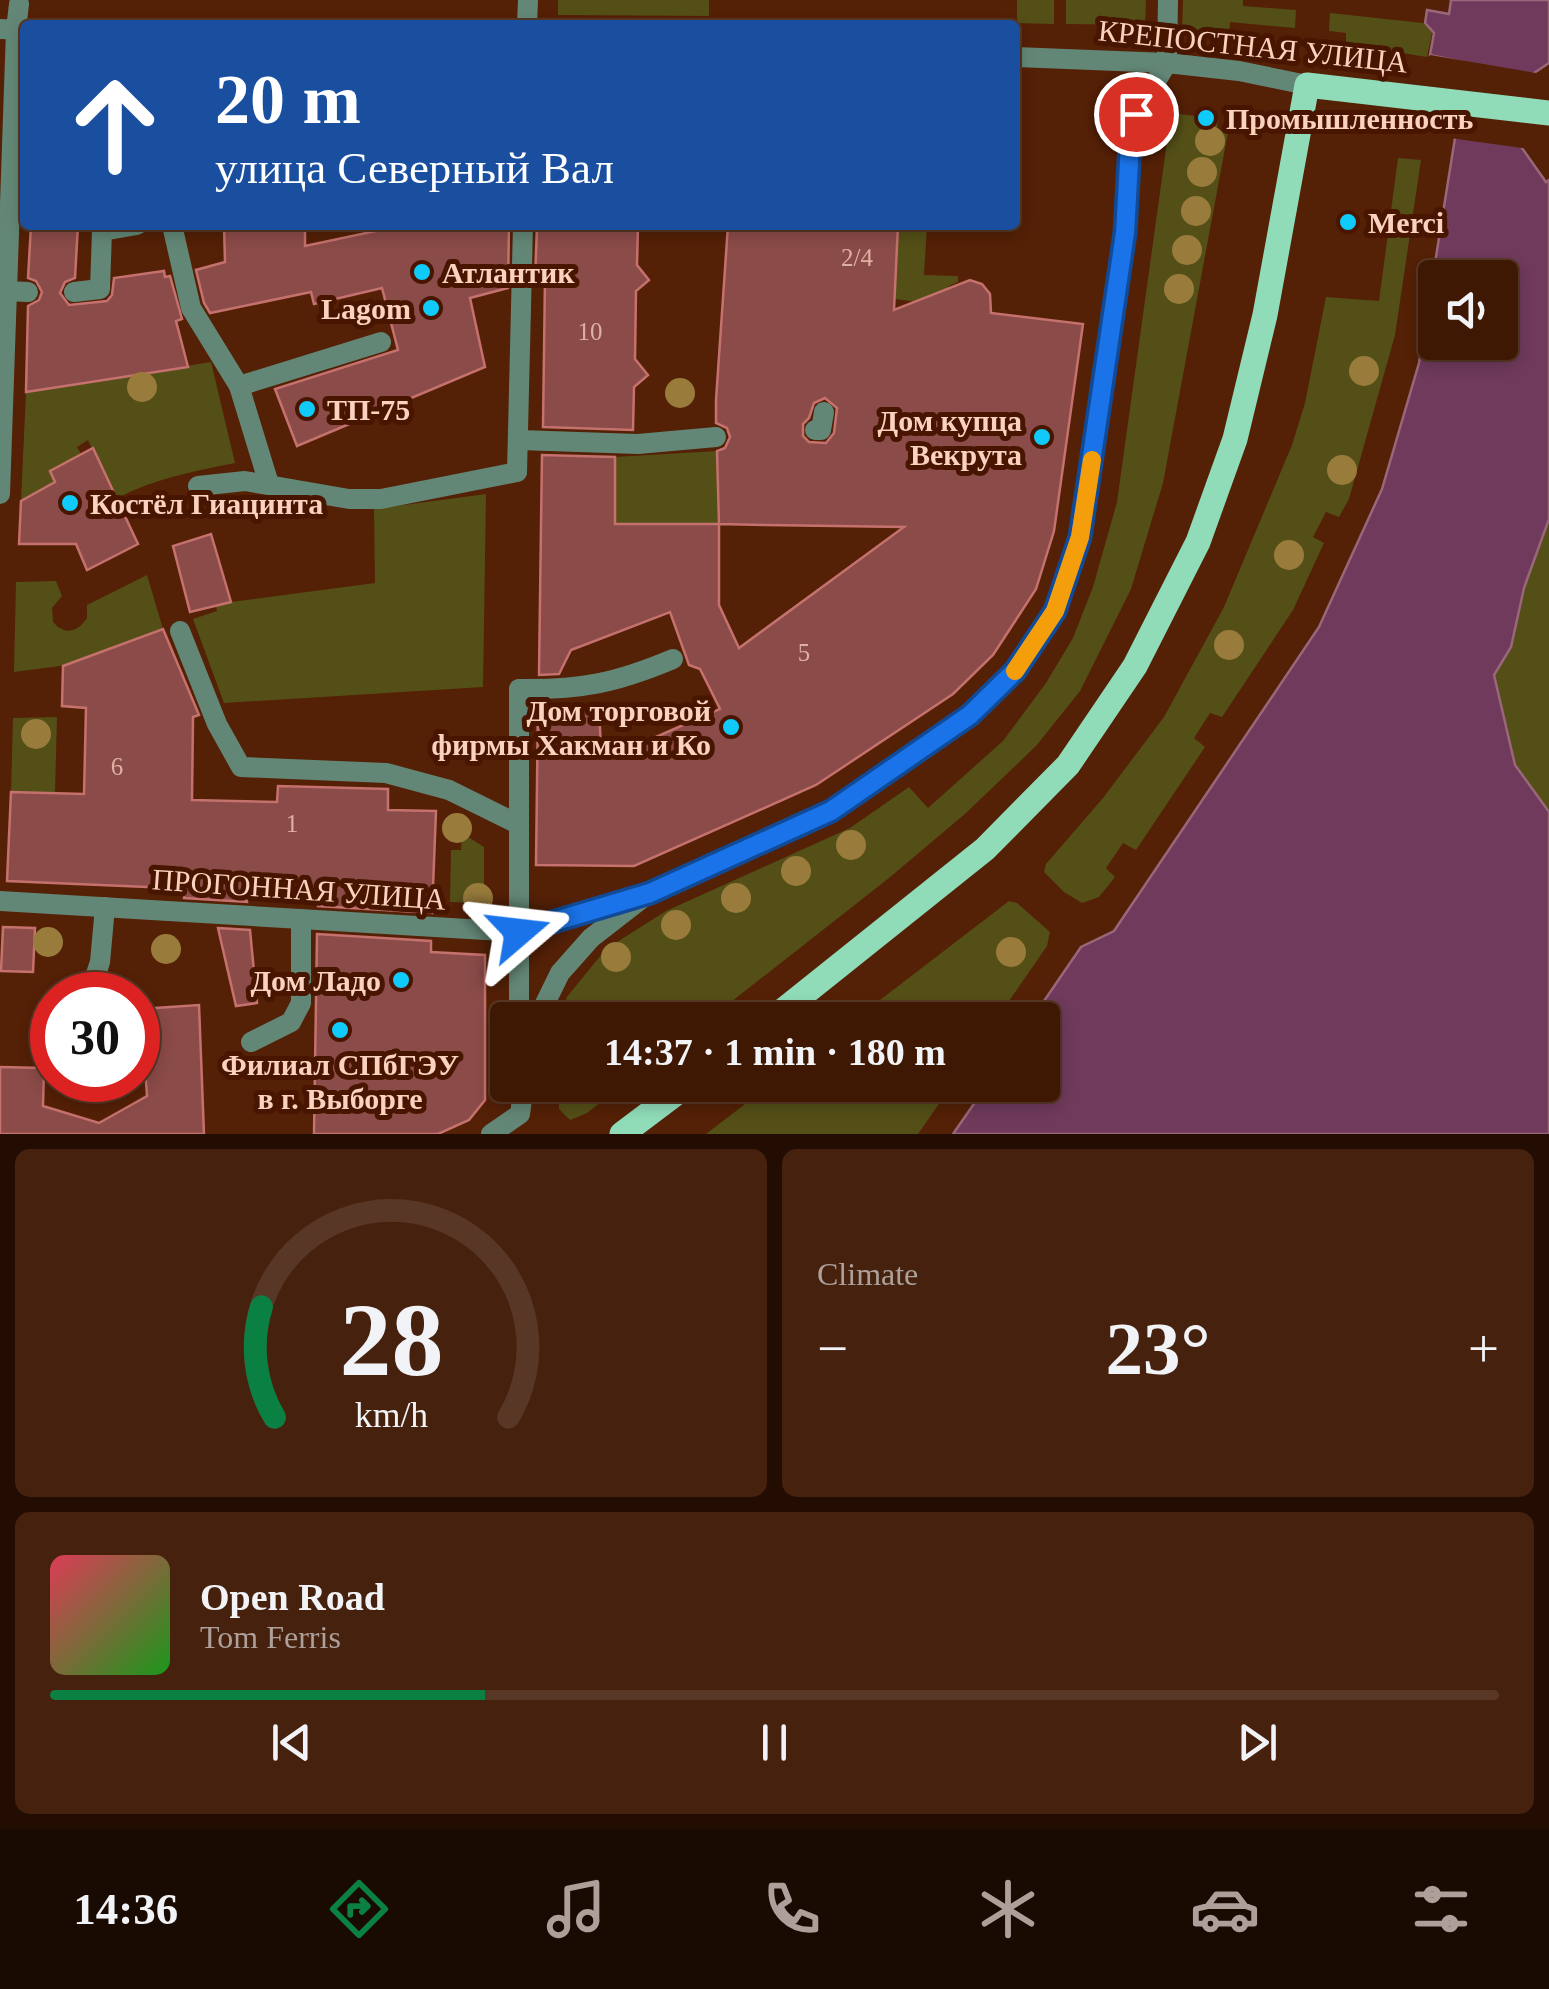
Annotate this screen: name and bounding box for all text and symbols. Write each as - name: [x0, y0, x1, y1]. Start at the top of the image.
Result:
- street label: КРЕПОСТНАЯ УЛИЦА: [1097, 13, 1410, 79]
- icon: ahead: [50, 60, 180, 190]
- text: 20 m: [215, 61, 361, 138]
- pin: [1094, 72, 1179, 157]
- icon: arrive: [1109, 87, 1164, 142]
- place label: Промышленность: [1226, 102, 1473, 135]
- marker: Промышленность: [1195, 107, 1217, 129]
- text: улица Северный Вал: [215, 143, 614, 193]
- place label: Merci: [1368, 206, 1444, 239]
- marker: Merci: [1337, 211, 1359, 233]
- house number: 2/4: [841, 244, 873, 271]
- place label: Атлантик: [442, 256, 575, 289]
- map controls: [1418, 260, 1518, 360]
- button: sound: [1418, 260, 1518, 360]
- marker: Атлантик: [411, 261, 433, 283]
- place label: Lagom: [321, 292, 411, 325]
- marker: Lagom: [420, 297, 442, 319]
- house number: 10: [578, 318, 603, 345]
- place label: ТП-75: [327, 393, 410, 426]
- marker: ТП-75: [296, 398, 318, 420]
- place label: Дом купца Векрута: [878, 404, 1022, 471]
- marker: Дом купца Векрута: [1031, 426, 1053, 448]
- place label: Костёл Гиацинта: [90, 487, 323, 520]
- marker: Костёл Гиацинта: [59, 492, 81, 514]
- house number: 5: [798, 639, 810, 666]
- place label: Дом торговой фирмы Хакман и Ко: [431, 694, 711, 761]
- marker: Дом торговой фирмы Хакман и Ко: [720, 716, 742, 738]
- house number: 6: [111, 753, 123, 780]
- house number: 1: [286, 810, 298, 837]
- street label: ПРОГОННАЯ УЛИЦА: [151, 862, 447, 916]
- position arrow: [467, 880, 571, 984]
- place label: Дом Ладо: [250, 964, 381, 997]
- marker: Дом Ладо: [390, 969, 412, 991]
- speed limit sign: 30: [30, 972, 160, 1102]
- marker: Филиал СПбГЭУ в г. Выборге: [329, 1019, 351, 1041]
- text: 14:37 · 1 min · 180 m: [604, 1031, 946, 1073]
- place label: Филиал СПбГЭУ в г. Выборге: [221, 1048, 459, 1115]
- text: Climate: [817, 1256, 918, 1292]
- text: 28: [339, 1282, 443, 1397]
- text: 23°: [1106, 1307, 1211, 1390]
- text: −: [817, 1318, 848, 1379]
- text: +: [1468, 1318, 1499, 1379]
- text: km/h: [354, 1395, 428, 1435]
- text: Open Road: [200, 1576, 385, 1618]
- text: Tom Ferris: [200, 1619, 341, 1655]
- icon: previous: [264, 1715, 319, 1770]
- icon: pause: [747, 1715, 802, 1770]
- icon: next: [1230, 1715, 1285, 1770]
- icon: directions: [324, 1874, 394, 1944]
- icon: music: [541, 1874, 611, 1944]
- icon: phone: [757, 1874, 827, 1944]
- icon: climate: [973, 1874, 1043, 1944]
- icon: car: [1190, 1874, 1260, 1944]
- icon: filters: [1406, 1874, 1476, 1944]
- text: 14:36: [73, 1884, 178, 1934]

